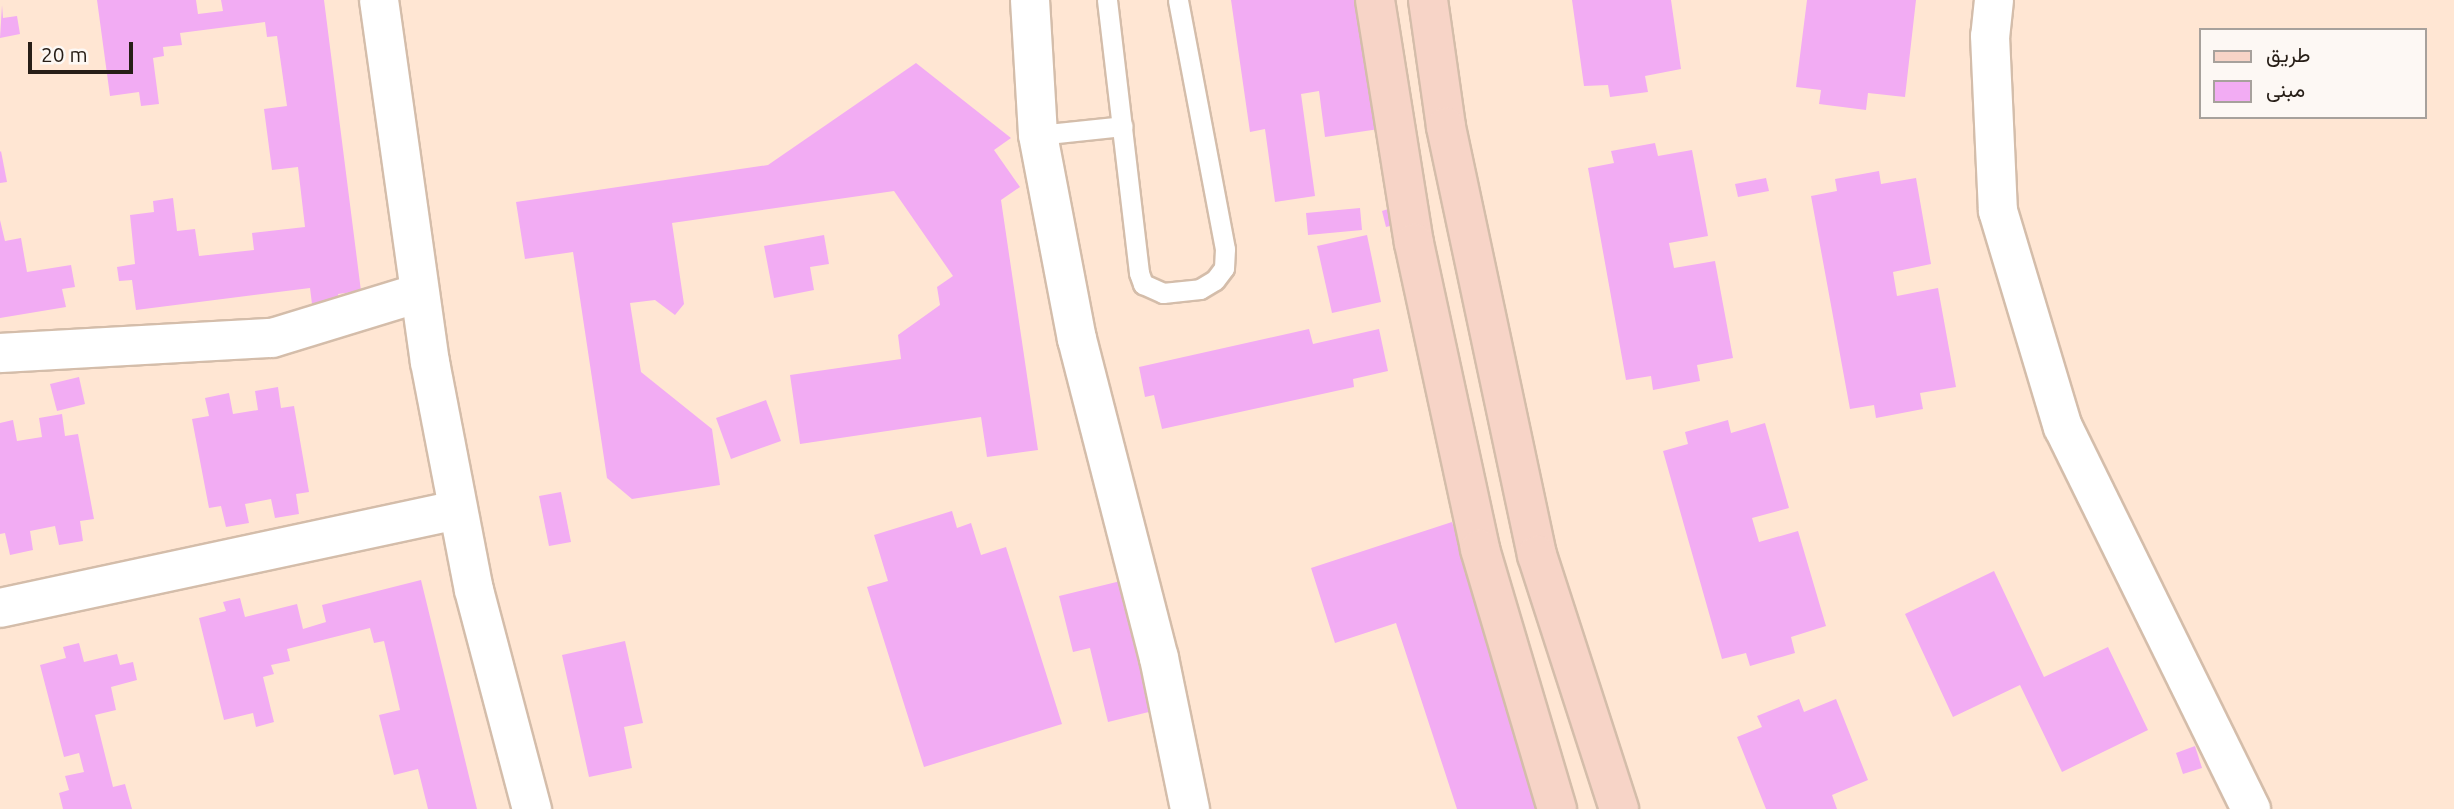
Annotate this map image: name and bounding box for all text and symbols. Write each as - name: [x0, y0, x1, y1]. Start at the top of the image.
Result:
- scale bar: [32, 28, 136, 72]
- legend: [2198, 28, 2426, 119]
- text: 20 m: [41, 42, 88, 66]
- text: طريق: [2266, 42, 2311, 66]
- text: مبنى: [2266, 77, 2305, 101]

